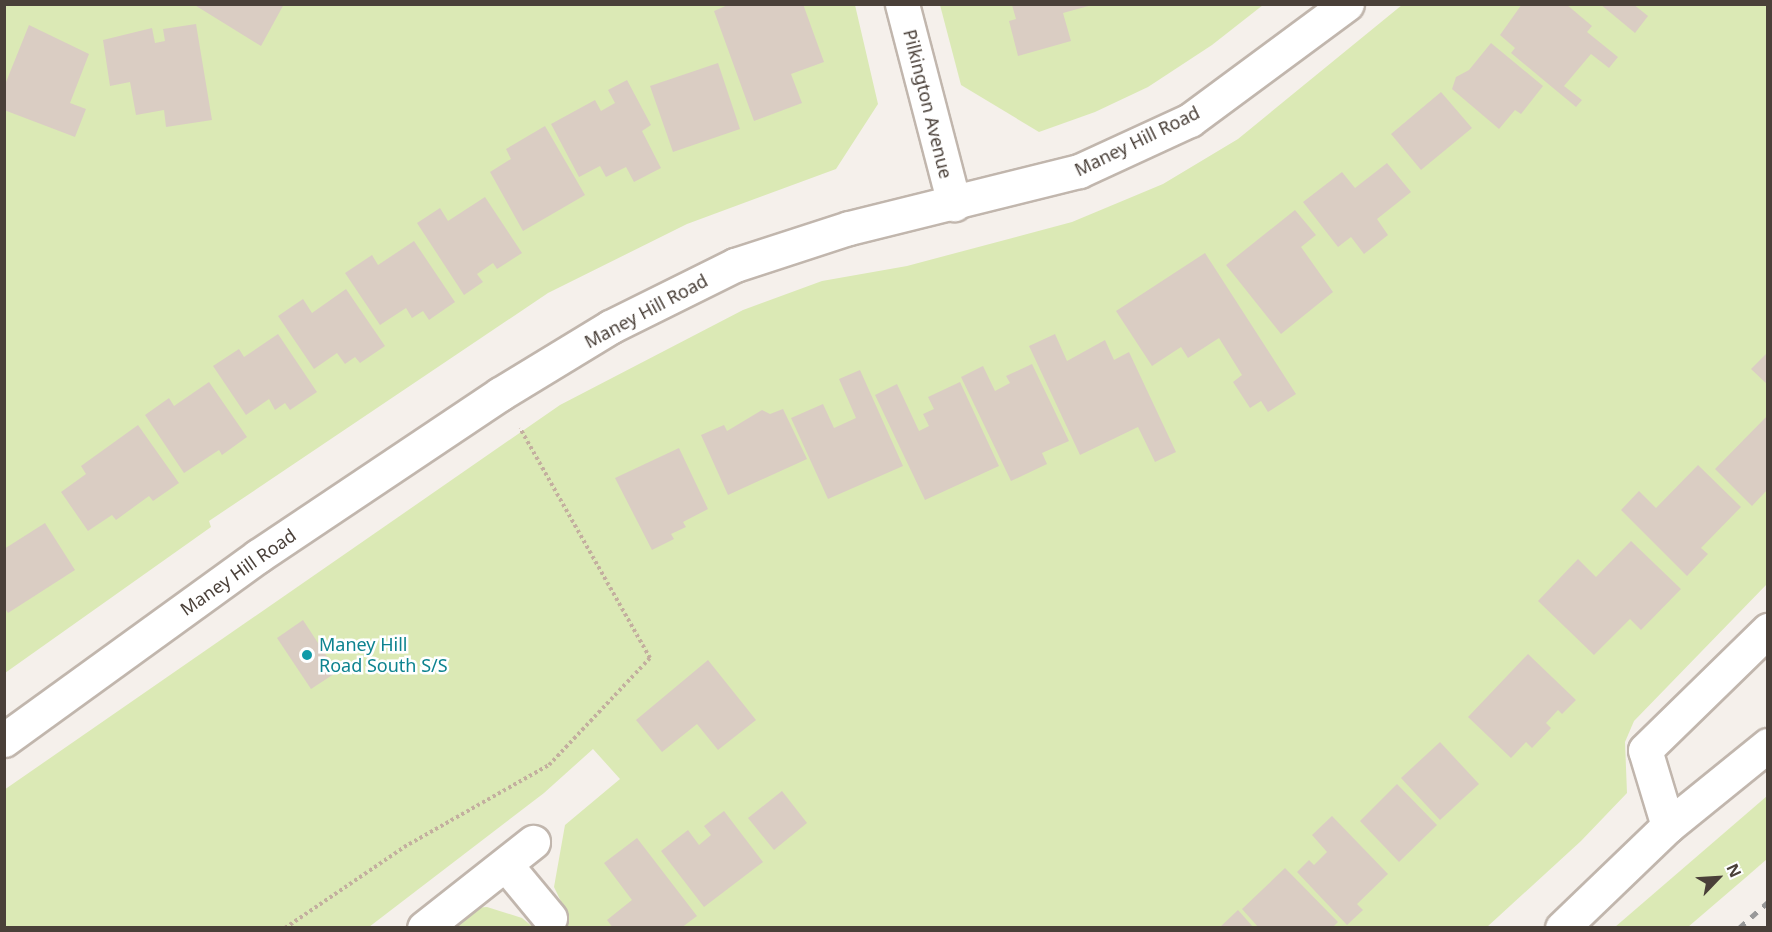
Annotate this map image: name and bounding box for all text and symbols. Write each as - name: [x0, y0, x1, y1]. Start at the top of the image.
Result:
- street label: Pilkington Avenue: [899, 27, 957, 181]
- street label: Maney Hill Road: [1071, 101, 1203, 181]
- street label: Maney Hill Road: [581, 269, 711, 353]
- street label: Maney Hill Road: [176, 524, 300, 620]
- place label: Maney Hill Road South S/S: [319, 634, 448, 676]
- marker: Maney Hill Road South S/S: [300, 648, 314, 662]
- north arrow: [1688, 848, 1748, 908]
- text: N: [1722, 860, 1747, 881]

